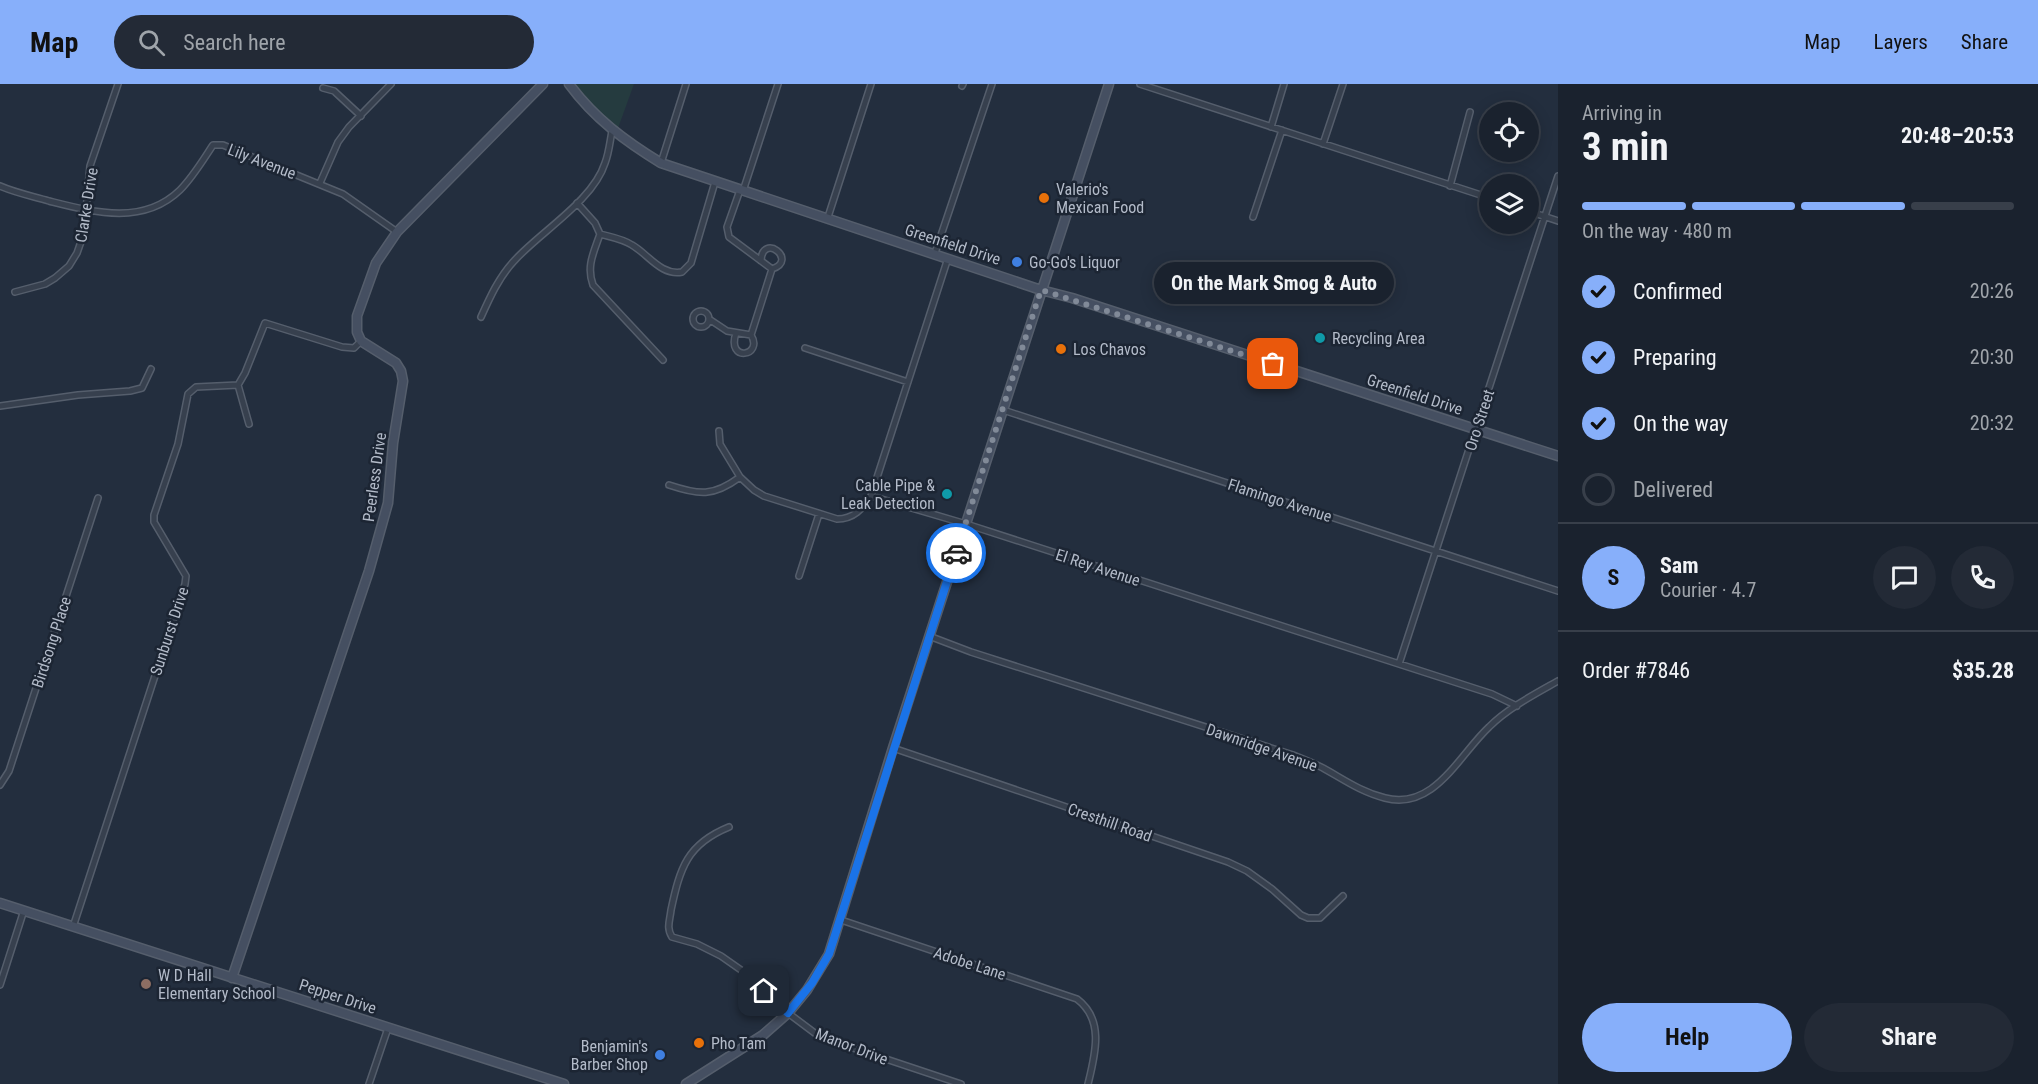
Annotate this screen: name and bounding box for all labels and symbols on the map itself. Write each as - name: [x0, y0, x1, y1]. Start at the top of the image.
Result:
- street label: Lily Avenue: [225, 140, 299, 183]
- street label: Clarke Drive: [71, 166, 102, 244]
- place label: Valerio's Mexican Food: [1056, 180, 1144, 217]
- marker: Valerio's Mexican Food: [1037, 191, 1051, 205]
- street label: Greenfield Drive: [903, 220, 1003, 269]
- place label: Go-Go's Liquor: [1029, 253, 1120, 272]
- marker: Go-Go's Liquor: [1010, 255, 1024, 269]
- callout: On the Mark Smog & Auto: [1153, 262, 1393, 304]
- place label: Recycling Area: [1332, 329, 1425, 348]
- marker: Recycling Area: [1313, 331, 1327, 345]
- pin: [1247, 338, 1298, 389]
- place label: Los Chavos: [1073, 340, 1146, 359]
- marker: Los Chavos: [1054, 342, 1068, 356]
- street label: Greenfield Drive: [1365, 370, 1465, 419]
- street label: Oro Street: [1461, 387, 1498, 453]
- street label: Peerless Drive: [359, 431, 390, 523]
- street label: Flamingo Avenue: [1225, 475, 1334, 526]
- place label: Cable Pipe & Leak Detection: [841, 476, 935, 513]
- marker: Cable Pipe & Leak Detection: [940, 487, 954, 501]
- courier: [926, 523, 986, 583]
- street label: El Rey Avenue: [1053, 545, 1142, 590]
- street label: Sunburst Drive: [146, 585, 193, 678]
- street label: Birdsong Place: [28, 594, 75, 690]
- street label: Dawnridge Avenue: [1204, 720, 1320, 775]
- street label: Cresthill Road: [1065, 799, 1154, 846]
- street label: Adobe Lane: [931, 943, 1008, 984]
- pin: [738, 965, 789, 1016]
- place label: W D Hall Elementary School: [158, 966, 275, 1003]
- street label: Pepper Drive: [297, 975, 379, 1018]
- marker: W D Hall Elementary School: [139, 977, 153, 991]
- street label: Manor Drive: [813, 1024, 891, 1069]
- place label: Pho Tam: [711, 1034, 766, 1053]
- marker: Pho Tam: [692, 1036, 706, 1050]
- place label: Benjamin's Barber Shop: [571, 1037, 648, 1074]
- marker: Benjamin's Barber Shop: [653, 1048, 667, 1062]

